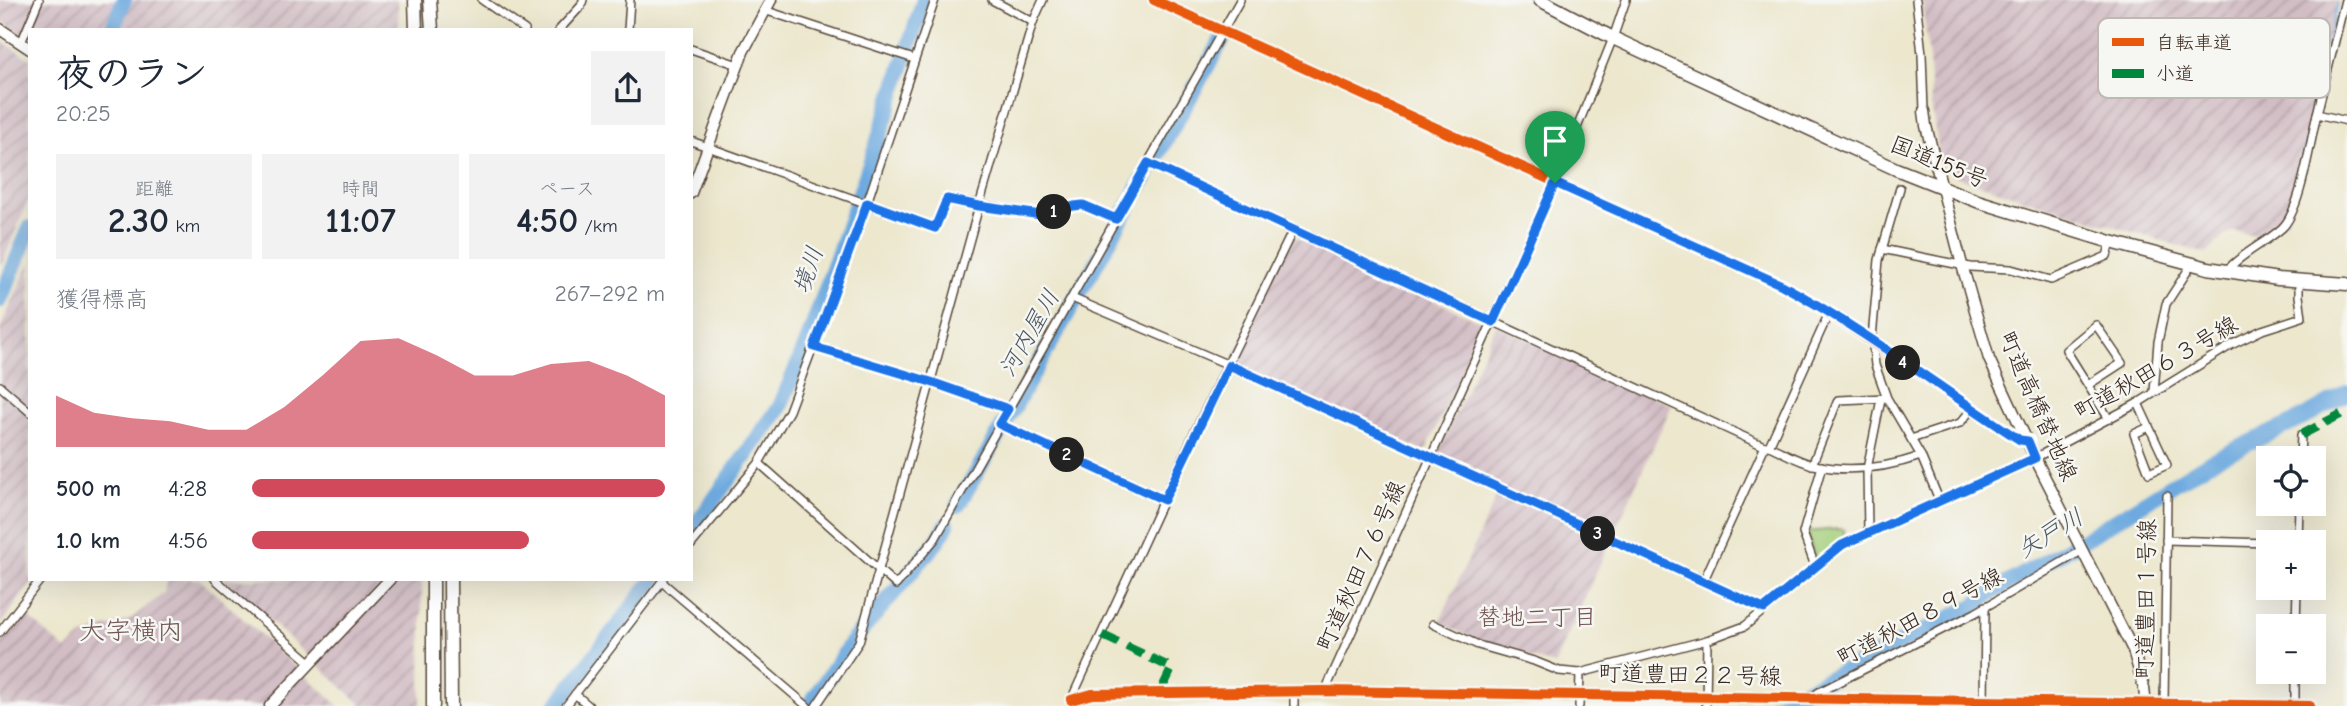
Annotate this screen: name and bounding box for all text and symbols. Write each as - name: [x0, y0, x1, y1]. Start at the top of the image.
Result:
- legend: [2098, 18, 2330, 98]
- text: 自転車道: [2156, 32, 2232, 54]
- button: share: [591, 51, 665, 125]
- text: 夜のラン: [56, 52, 208, 96]
- text: 小道: [2156, 63, 2194, 85]
- text: 20:25: [56, 100, 111, 127]
- pin: [1525, 111, 1585, 183]
- icon: arrive: [1536, 122, 1574, 160]
- street label: 国道155号: [1886, 130, 1992, 194]
- text: 距離: [135, 178, 173, 200]
- text: 時間: [341, 178, 380, 200]
- text: ペース: [539, 178, 595, 200]
- pin: 1: [1036, 194, 1072, 230]
- text: 2.30: [108, 200, 169, 241]
- text: 11:07: [325, 200, 396, 241]
- text: 4:50: [516, 200, 578, 241]
- text: 1: [1050, 200, 1057, 222]
- text: km: [169, 215, 200, 237]
- text: /km: [578, 215, 618, 237]
- water label: 境川: [787, 243, 829, 297]
- text: 267–292 m: [555, 280, 665, 307]
- water label: 河内屋川: [993, 284, 1065, 382]
- text: 獲得標高: [56, 286, 148, 313]
- street label: 町道秋田６３号線: [2070, 310, 2242, 426]
- street label: 町道高橋替地線: [1993, 327, 2083, 485]
- pin: 4: [1885, 346, 1920, 380]
- text: 4: [1898, 351, 1907, 373]
- pin: 2: [1050, 438, 1084, 472]
- text: 2: [1062, 443, 1071, 465]
- map controls: [2256, 446, 2326, 684]
- button: locate: [2256, 446, 2326, 516]
- text: 500 m: [56, 475, 121, 502]
- text: 4:28: [168, 475, 207, 502]
- street label: 町道秋田７６号線: [1311, 476, 1411, 656]
- water label: 矢戸川: [2012, 502, 2088, 564]
- pin: 3: [1580, 516, 1616, 552]
- street label: 町道豊田１号線: [2131, 518, 2161, 680]
- text: 3: [1593, 522, 1602, 544]
- text: 1.0 km: [56, 527, 120, 554]
- text: 4:56: [168, 527, 208, 554]
- button: +: [2256, 530, 2326, 600]
- street label: 町道秋田８９号線: [1832, 562, 2008, 672]
- district label: 替地二丁目: [1477, 603, 1597, 631]
- button: −: [2256, 614, 2326, 684]
- district label: 大字横内: [79, 616, 183, 646]
- street label: 町道豊田２２号線: [1598, 660, 1782, 690]

